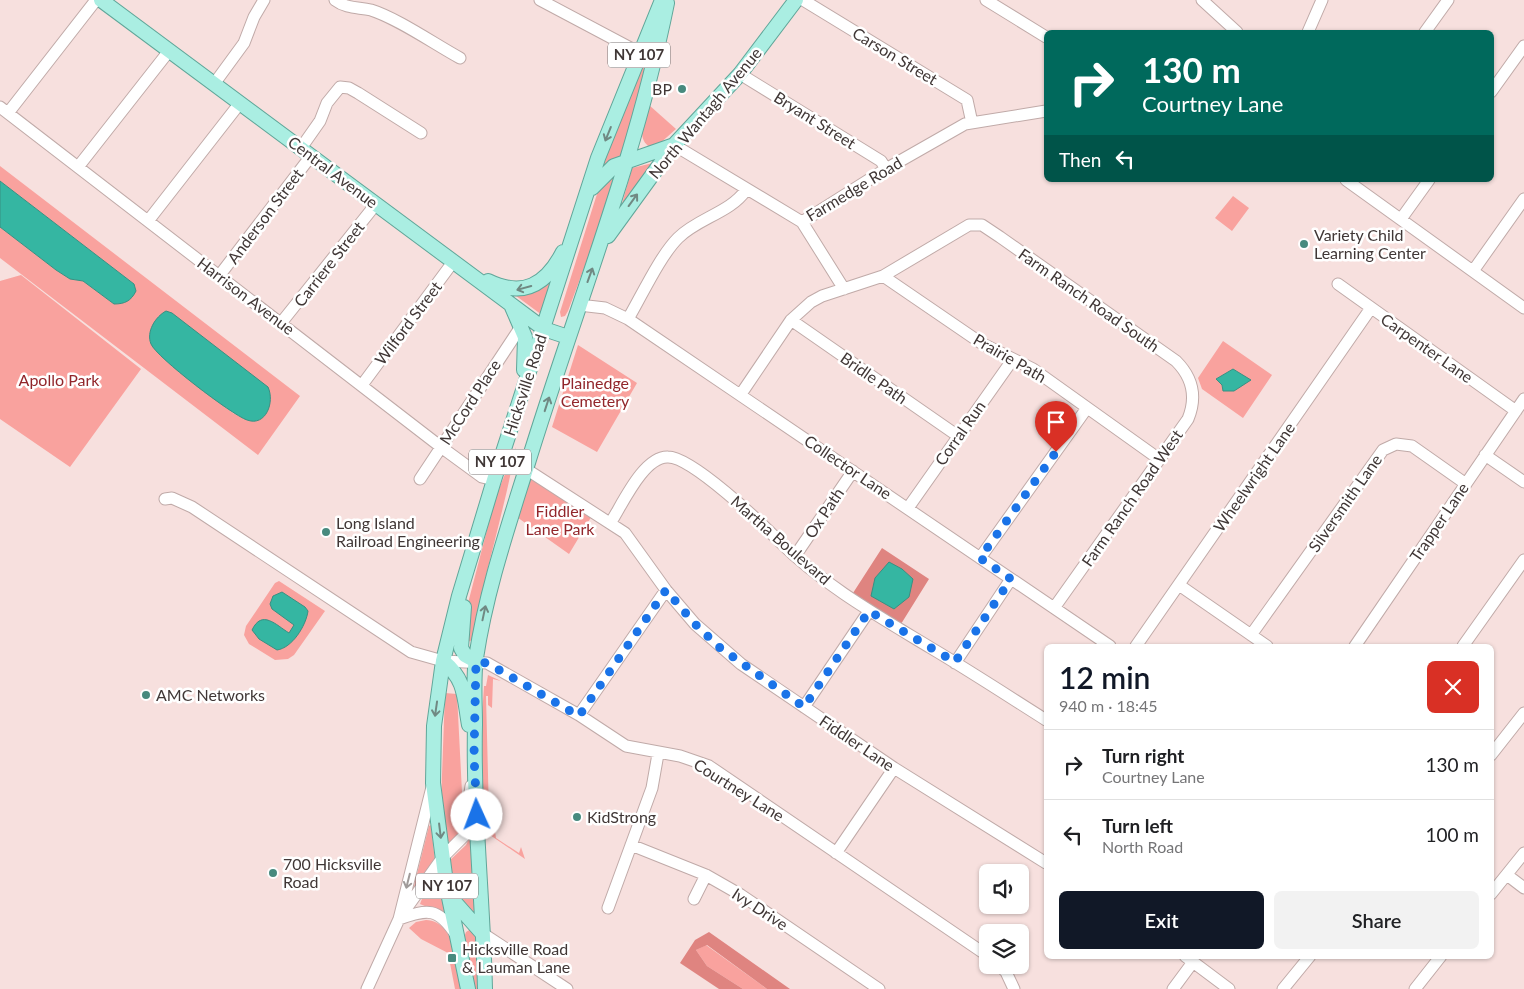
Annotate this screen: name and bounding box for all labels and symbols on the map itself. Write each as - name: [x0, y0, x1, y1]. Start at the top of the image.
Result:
- street label: Carson Street: [849, 23, 941, 88]
- road number: NY 107: [608, 42, 670, 68]
- street label: North Wantagh Avenue: [644, 43, 765, 182]
- place label: BP: [652, 79, 672, 98]
- marker: BP: [676, 83, 688, 95]
- street label: Bryant Street: [771, 87, 860, 152]
- one-way arrow: [602, 126, 612, 141]
- street label: Central Avenue: [285, 132, 382, 212]
- street label: Farmedge Road: [802, 152, 905, 225]
- street label: Anderson Street: [223, 164, 307, 267]
- one-way arrow: [628, 193, 638, 207]
- street label: Carriere Street: [289, 217, 368, 310]
- place label: Variety Child Learning Center: [1314, 225, 1426, 262]
- marker: Variety Child Learning Center: [1298, 238, 1310, 250]
- street label: Farm Ranch Road South: [1015, 244, 1163, 355]
- street label: Harrison Avenue: [194, 253, 299, 338]
- one-way arrow: [586, 267, 595, 283]
- street label: Wilford Street: [370, 277, 445, 368]
- one-way arrow: [516, 284, 532, 293]
- street label: Carpenter Lane: [1378, 309, 1477, 386]
- street label: Prairie Path: [970, 329, 1050, 386]
- street label: Hicksville Road: [499, 331, 550, 438]
- street label: Bridle Path: [837, 348, 911, 407]
- street label: McCord Place: [435, 356, 504, 448]
- park label: Apollo Park: [19, 370, 100, 389]
- park label: Plainedge Cemetery: [561, 373, 630, 410]
- one-way arrow: [542, 396, 552, 412]
- street label: Corral Run: [930, 397, 989, 469]
- pin: [1035, 401, 1077, 452]
- street label: Wheelwright Lane: [1209, 418, 1298, 535]
- street label: Farm Ranch Road West: [1077, 425, 1186, 570]
- street label: Collector Lane: [801, 430, 896, 503]
- road number: NY 107: [469, 450, 531, 474]
- street label: Silversmith Lane: [1304, 450, 1385, 555]
- street label: Trapper Lane: [1405, 479, 1472, 565]
- street label: Ox Path: [800, 484, 847, 541]
- street label: Martha Boulevard: [728, 491, 835, 588]
- park label: Fiddler Lane Park: [526, 501, 595, 538]
- place label: Long Island Railroad Engineering: [336, 513, 480, 550]
- marker: Long Island Railroad Engineering: [320, 526, 332, 538]
- one-way arrow: [480, 606, 490, 622]
- place label: AMC Networks: [156, 685, 265, 704]
- marker: AMC Networks: [140, 689, 152, 701]
- one-way arrow: [431, 700, 441, 716]
- street label: Fiddler Lane: [816, 711, 898, 775]
- street label: Courtney Lane: [691, 754, 788, 825]
- position arrow: [450, 788, 502, 840]
- place label: KidStrong: [587, 807, 656, 826]
- marker: KidStrong: [571, 811, 583, 823]
- one-way arrow: [435, 823, 445, 839]
- place label: 700 Hicksville Road: [283, 854, 382, 891]
- marker: 700 Hicksville Road: [267, 867, 279, 879]
- one-way arrow: [403, 872, 413, 888]
- road number: NY 107: [416, 874, 478, 898]
- street label: Ivy Drive: [729, 884, 792, 934]
- place label: Hicksville Road & Lauman Lane: [462, 939, 570, 976]
- marker: Hicksville Road & Lauman Lane: [446, 952, 458, 964]

